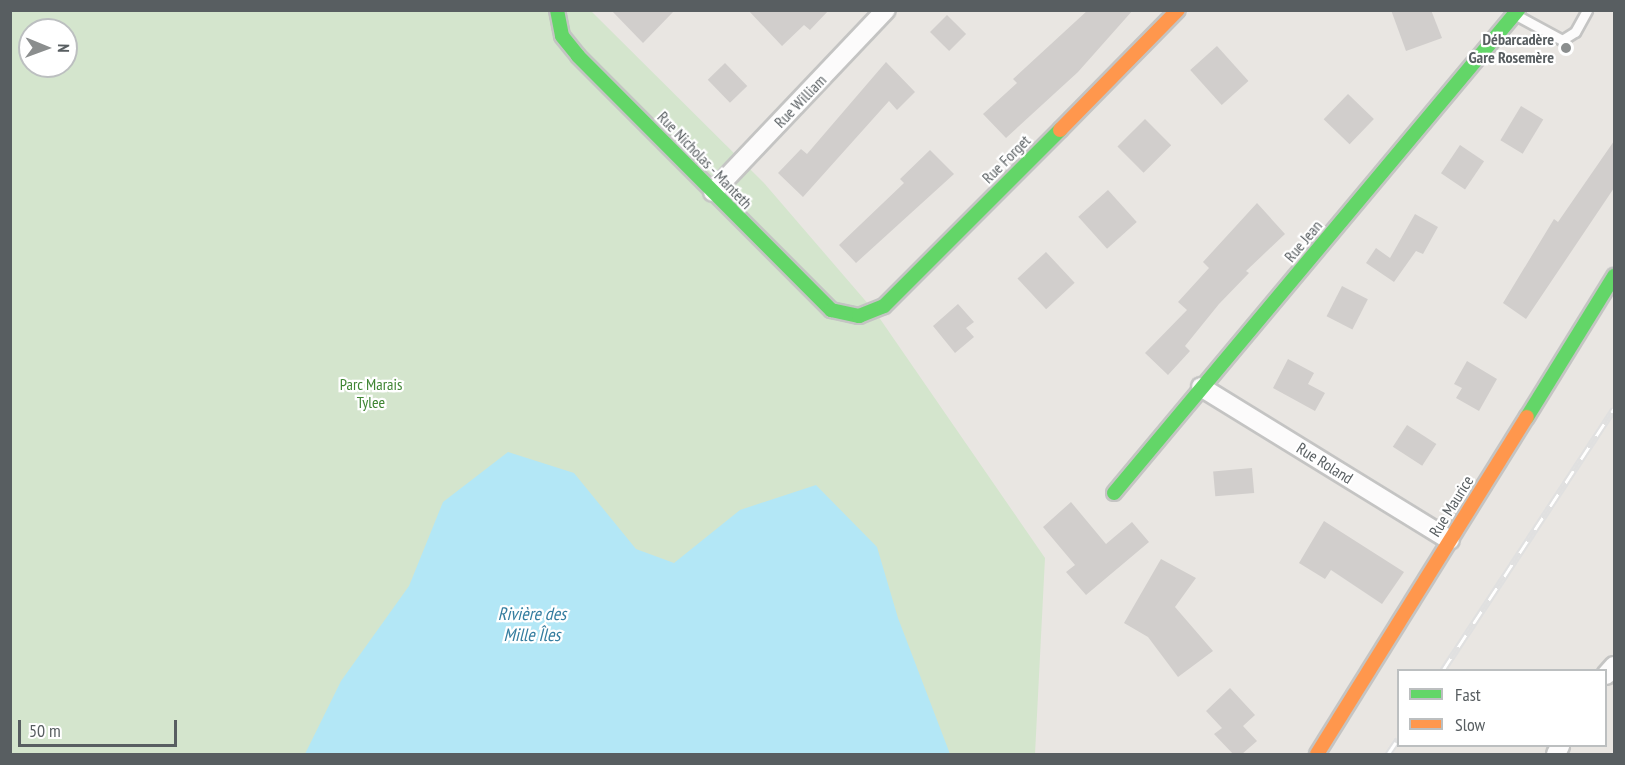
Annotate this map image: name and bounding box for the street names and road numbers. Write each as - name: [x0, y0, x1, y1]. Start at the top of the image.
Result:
- street label: Rue William: [770, 70, 830, 132]
- street label: Rue Nicholas - Manteth: [653, 107, 757, 213]
- street label: Rue Forget: [978, 131, 1034, 187]
- street label: Rue Jean: [1280, 216, 1326, 266]
- street label: Rue Roland: [1293, 438, 1357, 488]
- street label: Rue Maurice: [1425, 472, 1477, 540]

